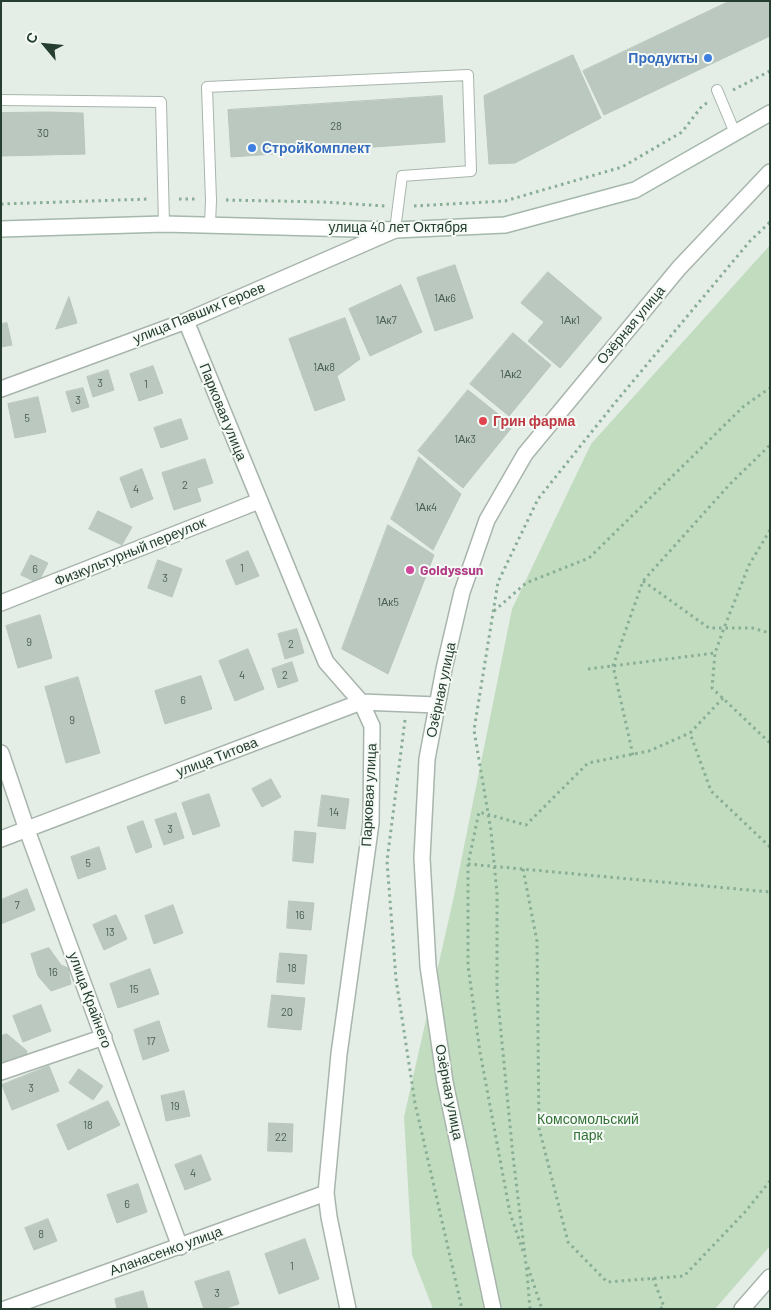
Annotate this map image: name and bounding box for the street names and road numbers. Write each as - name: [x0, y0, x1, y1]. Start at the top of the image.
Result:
- street label: улица 40 лет Октября: [329, 219, 467, 235]
- street label: улица Павших Героев: [131, 279, 267, 347]
- street label: Озёрная улица: [593, 282, 669, 368]
- street label: Парковая улица: [196, 361, 250, 463]
- street label: Физкультурный переулок: [52, 514, 208, 590]
- street label: Озёрная улица: [423, 641, 459, 739]
- street label: улица Титова: [174, 734, 260, 780]
- street label: Парковая улица: [358, 743, 380, 847]
- street label: улица Крайнего: [65, 950, 115, 1050]
- street label: Озёрная улица: [431, 1043, 467, 1141]
- street label: Аланасенко улица: [107, 1223, 225, 1279]

